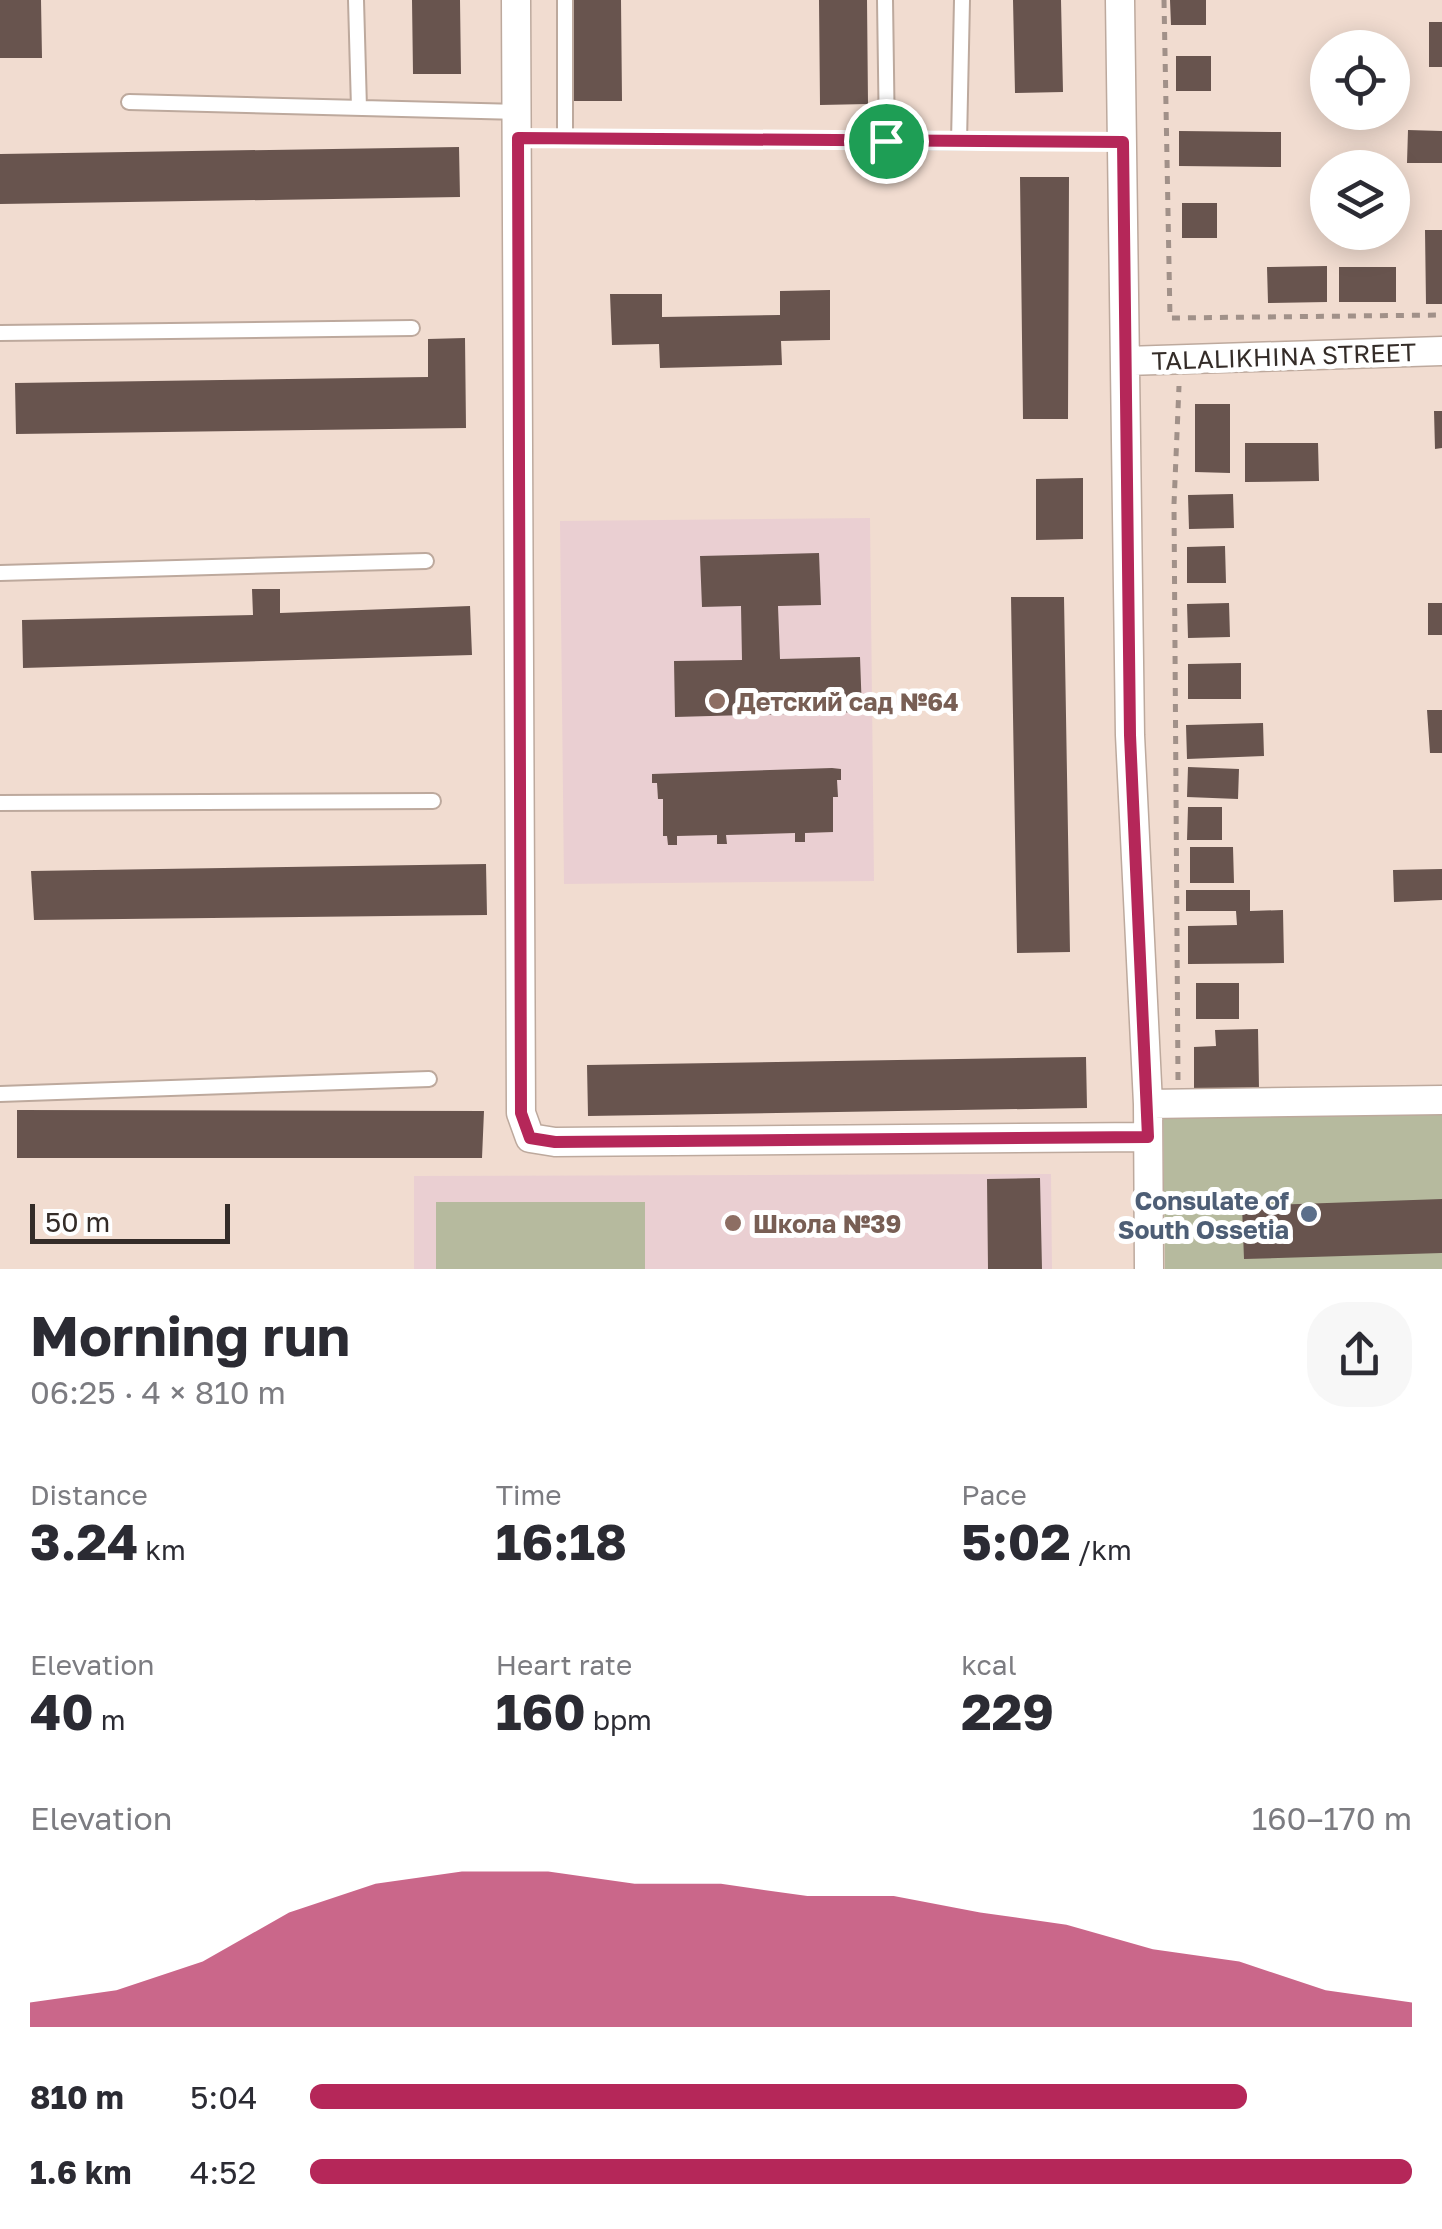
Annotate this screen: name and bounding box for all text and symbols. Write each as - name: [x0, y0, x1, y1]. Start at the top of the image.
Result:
- map controls: [1310, 30, 1410, 250]
- button: locate: [1310, 30, 1410, 130]
- pin: [844, 99, 929, 184]
- icon: arrive: [859, 114, 914, 169]
- button: layers: [1310, 150, 1410, 250]
- street label: TALALIKHINA STREET: [1151, 336, 1417, 376]
- place label: Детский сад №64: [737, 686, 959, 717]
- marker: Детский сад №64: [706, 690, 728, 712]
- place label: Consulate of South Ossetia: [1118, 1185, 1289, 1245]
- scale bar: [30, 1199, 230, 1244]
- marker: Consulate of South Ossetia: [1298, 1203, 1320, 1225]
- text: 50 m: [45, 1205, 110, 1238]
- place label: Школа №39: [753, 1208, 901, 1239]
- marker: Школа №39: [722, 1212, 744, 1234]
- text: Morning run: [30, 1302, 350, 1368]
- button: share: [1307, 1302, 1412, 1407]
- text: 06:25 · 4 × 810 m: [30, 1373, 286, 1411]
- text: Distance: [30, 1478, 148, 1511]
- text: Time: [496, 1478, 562, 1511]
- text: Pace: [961, 1478, 1027, 1511]
- text: 3.24: [30, 1511, 138, 1571]
- text: 16:18: [496, 1511, 627, 1571]
- text: 5:02: [961, 1511, 1071, 1571]
- text: km: [138, 1533, 186, 1566]
- text: /km: [1071, 1533, 1132, 1566]
- text: Elevation: [30, 1648, 155, 1681]
- text: Heart rate: [496, 1648, 632, 1681]
- text: kcal: [961, 1648, 1017, 1681]
- text: 40: [30, 1681, 94, 1741]
- text: 160: [496, 1681, 586, 1741]
- text: 229: [961, 1681, 1054, 1741]
- text: m: [94, 1703, 126, 1736]
- text: bpm: [586, 1703, 652, 1736]
- text: Elevation: [30, 1799, 172, 1837]
- text: 160–170 m: [1252, 1799, 1412, 1837]
- text: 810 m: [30, 2078, 124, 2116]
- text: 5:04: [190, 2078, 258, 2116]
- text: 1.6 km: [30, 2153, 132, 2191]
- text: 4:52: [190, 2153, 256, 2191]

